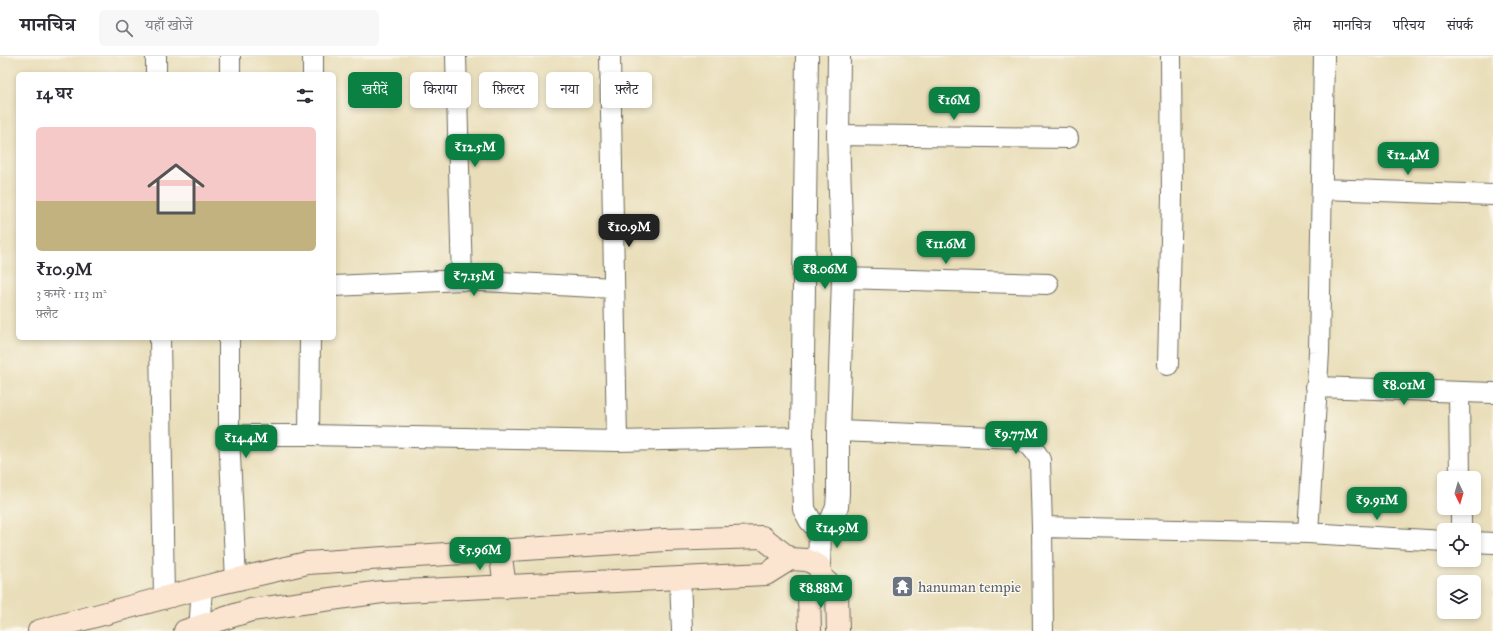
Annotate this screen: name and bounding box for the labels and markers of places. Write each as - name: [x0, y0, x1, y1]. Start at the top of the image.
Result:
- pin: ₹16M: [930, 87, 978, 121]
- pin: ₹12.5M: [442, 134, 508, 168]
- pin: ₹12.4M: [1375, 142, 1441, 176]
- pin: ₹10.9M: [596, 214, 662, 248]
- pin: ₹11.6M: [913, 231, 979, 265]
- pin: ₹8.06M: [792, 256, 858, 290]
- pin: ₹7.15M: [441, 263, 507, 297]
- pin: ₹8.01M: [1371, 372, 1437, 406]
- pin: ₹9.77M: [983, 421, 1049, 455]
- pin: ₹14.4M: [213, 425, 279, 459]
- pin: ₹9.91M: [1344, 487, 1410, 521]
- pin: ₹14.9M: [804, 515, 870, 549]
- pin: ₹5.96M: [447, 537, 513, 571]
- temple icon: hanuman tempie: [890, 574, 916, 600]
- pin: ₹8.88M: [788, 575, 854, 609]
- place label: hanuman tempie: [918, 578, 1021, 596]

